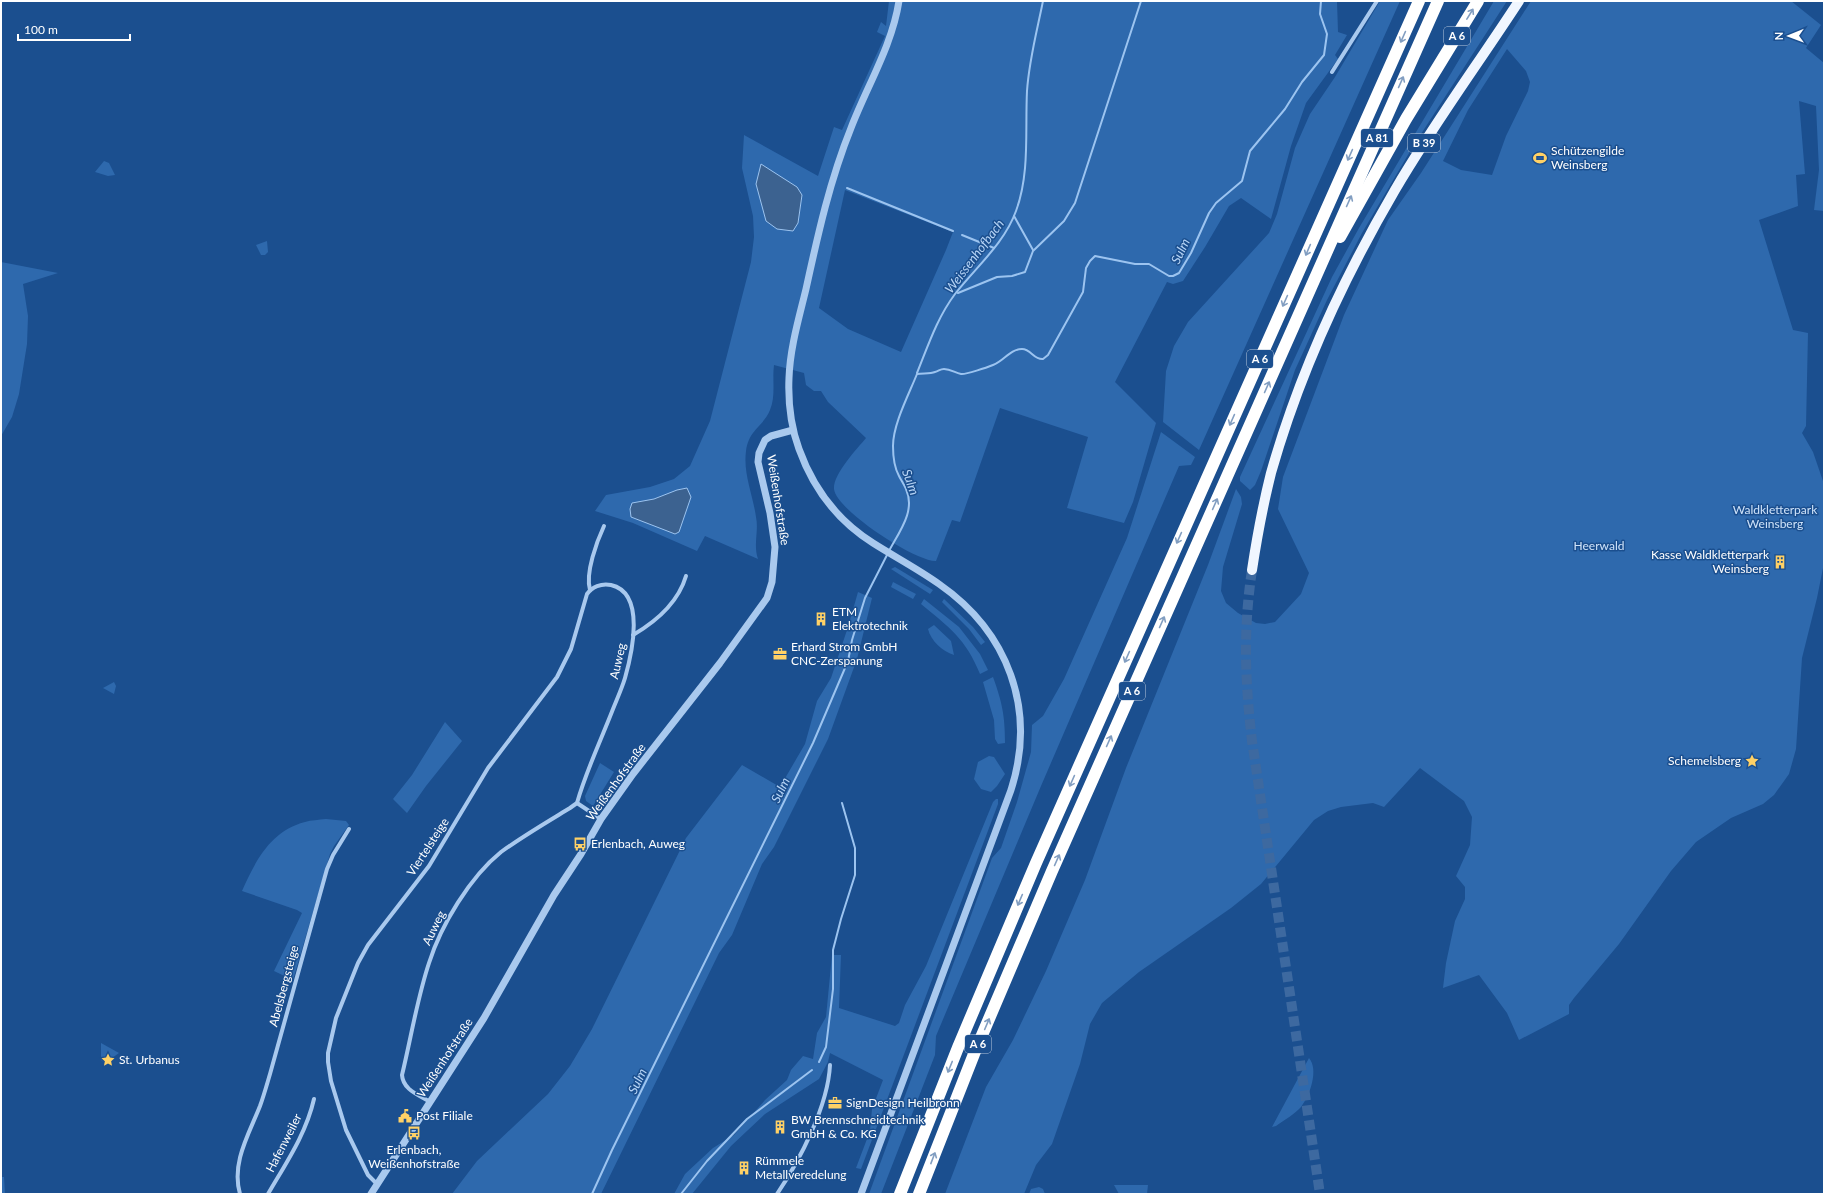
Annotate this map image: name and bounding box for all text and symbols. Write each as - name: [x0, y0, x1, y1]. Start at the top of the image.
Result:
- one-way arrow: [1467, 8, 1475, 20]
- scale bar: [18, 16, 130, 42]
- north arrow: [1769, 16, 1809, 56]
- text: 100 m: [24, 22, 58, 37]
- road number: A 6: [1444, 27, 1470, 45]
- one-way arrow: [1399, 30, 1406, 42]
- text: N: [1772, 32, 1785, 41]
- one-way arrow: [1398, 77, 1405, 89]
- road number: A 81: [1361, 129, 1393, 147]
- road number: B 39: [1408, 134, 1440, 152]
- place label: Schützengilde Weinsberg: [1551, 143, 1624, 172]
- one-way arrow: [1346, 149, 1353, 161]
- sports icon: Schützengilde Weinsberg: [1532, 150, 1548, 166]
- one-way arrow: [1346, 195, 1353, 207]
- water label: Weissenhofbach: [941, 216, 1007, 296]
- water label: Sulm: [1167, 236, 1193, 266]
- one-way arrow: [1303, 244, 1311, 256]
- one-way arrow: [1281, 295, 1288, 307]
- road number: A 6: [1247, 350, 1273, 368]
- one-way arrow: [1264, 382, 1271, 394]
- one-way arrow: [1228, 414, 1235, 426]
- street label: Weißenhofstraße: [764, 454, 793, 546]
- water label: Sulm: [899, 467, 923, 497]
- one-way arrow: [1212, 498, 1219, 510]
- park label: Waldkletterpark Weinsberg: [1733, 502, 1818, 531]
- one-way arrow: [1175, 532, 1183, 544]
- park label: Heerwald: [1574, 538, 1624, 553]
- place label: Kasse Waldkletterpark Weinsberg: [1651, 547, 1770, 576]
- building icon: Kasse Waldkletterpark Weinsberg: [1772, 554, 1788, 570]
- place label: ETM Elektrotechnik: [832, 604, 909, 633]
- building icon: ETM Elektrotechnik: [813, 611, 829, 627]
- one-way arrow: [1159, 617, 1166, 629]
- place label: Erhard Strom GmbH CNC-Zerspanung: [791, 639, 897, 668]
- street label: Auweg: [606, 641, 629, 680]
- office icon: Erhard Strom GmbH CNC-Zerspanung: [772, 646, 788, 662]
- one-way arrow: [1122, 651, 1130, 663]
- road number: A 6: [1119, 682, 1145, 700]
- one-way arrow: [1106, 736, 1114, 748]
- street label: Weißenhofstraße: [583, 740, 649, 823]
- place label: Schemelsberg: [1668, 753, 1741, 768]
- place icon: Schemelsberg: [1744, 753, 1760, 769]
- water label: Sulm: [767, 775, 793, 805]
- one-way arrow: [1068, 775, 1075, 787]
- street label: Viertelsteige: [403, 815, 452, 879]
- bus stop icon: Erlenbach, Auweg: [572, 836, 588, 852]
- place label: Erlenbach, Auweg: [591, 836, 685, 851]
- one-way arrow: [1054, 855, 1061, 867]
- one-way arrow: [1016, 894, 1023, 906]
- street label: Auweg: [419, 908, 448, 948]
- street label: Abelsbergsteige: [265, 943, 302, 1028]
- street label: Weißenhofstraße: [413, 1015, 476, 1100]
- one-way arrow: [983, 1018, 991, 1030]
- road number: A 6: [965, 1035, 991, 1053]
- place icon: St. Urbanus: [100, 1052, 116, 1068]
- place label: St. Urbanus: [119, 1052, 180, 1067]
- one-way arrow: [946, 1060, 954, 1072]
- water label: Sulm: [624, 1066, 650, 1096]
- office icon: SignDesign Heilbronn: [827, 1095, 843, 1111]
- place label: SignDesign Heilbronn: [846, 1095, 960, 1110]
- public building icon: Post Filiale: [397, 1108, 413, 1124]
- place label: Post Filiale: [416, 1108, 473, 1123]
- street label: Hafenweiler: [262, 1110, 305, 1175]
- place label: BW Brennschneidtechnik GmbH & Co. KG: [791, 1112, 925, 1141]
- building icon: BW Brennschneidtechnik GmbH & Co. KG: [772, 1119, 788, 1135]
- bus stop icon: Erlenbach, Weißenhofstraße: [406, 1125, 422, 1141]
- place label: Erlenbach, Weißenhofstraße: [368, 1142, 460, 1171]
- one-way arrow: [930, 1152, 938, 1164]
- place label: Rümmele Metallveredelung: [755, 1153, 847, 1182]
- building icon: Rümmele Metallveredelung: [736, 1160, 752, 1176]

